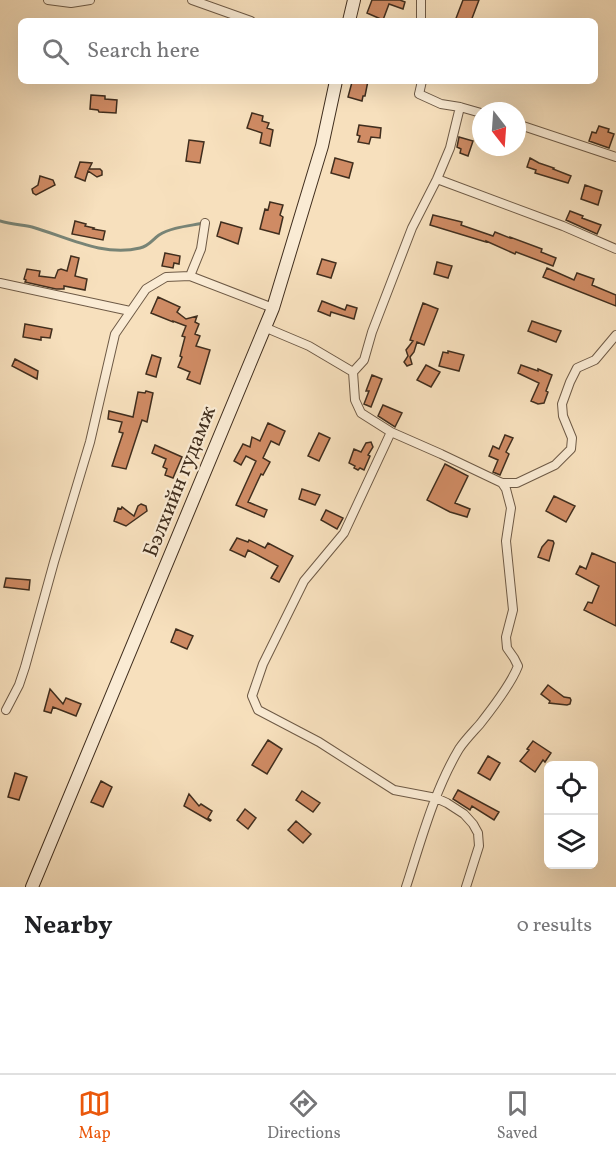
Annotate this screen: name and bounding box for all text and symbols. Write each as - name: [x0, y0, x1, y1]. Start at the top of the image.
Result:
- search box: [18, 18, 598, 84]
- icon: search: [39, 35, 72, 68]
- text: Search here: [87, 36, 200, 67]
- north arrow: [472, 102, 526, 156]
- street label: Бэлхийн гудамж: [137, 401, 224, 562]
- map controls: [544, 761, 598, 869]
- button: locate: [544, 761, 598, 815]
- button: layers: [544, 815, 598, 869]
- text: Nearby: [24, 908, 113, 944]
- text: 0 results: [517, 912, 592, 940]
- tab: Map: [78, 1087, 111, 1145]
- tab: Directions: [267, 1087, 341, 1145]
- tab: Saved: [497, 1087, 538, 1145]

